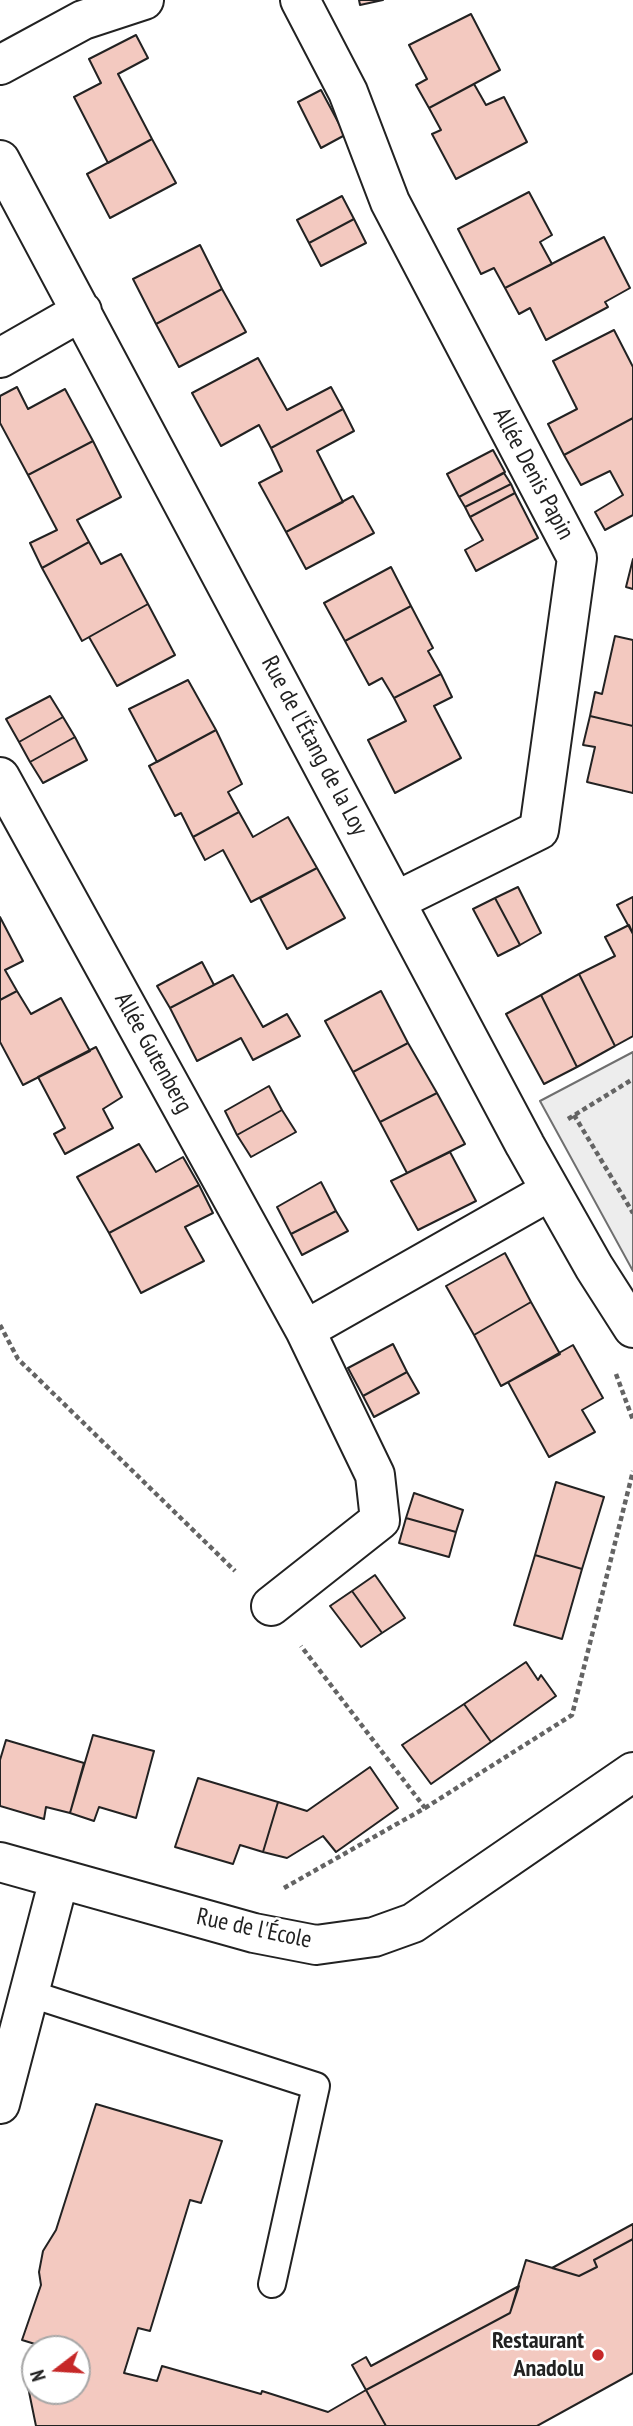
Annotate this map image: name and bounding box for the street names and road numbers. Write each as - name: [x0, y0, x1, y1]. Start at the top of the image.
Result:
- street label: Allée Denis Papin: [486, 403, 580, 545]
- street label: Rue de l'Étang de la Loy: [255, 652, 373, 840]
- street label: Allée Gutenberg: [108, 988, 198, 1118]
- street label: Rue de l'École: [194, 1903, 314, 1955]

